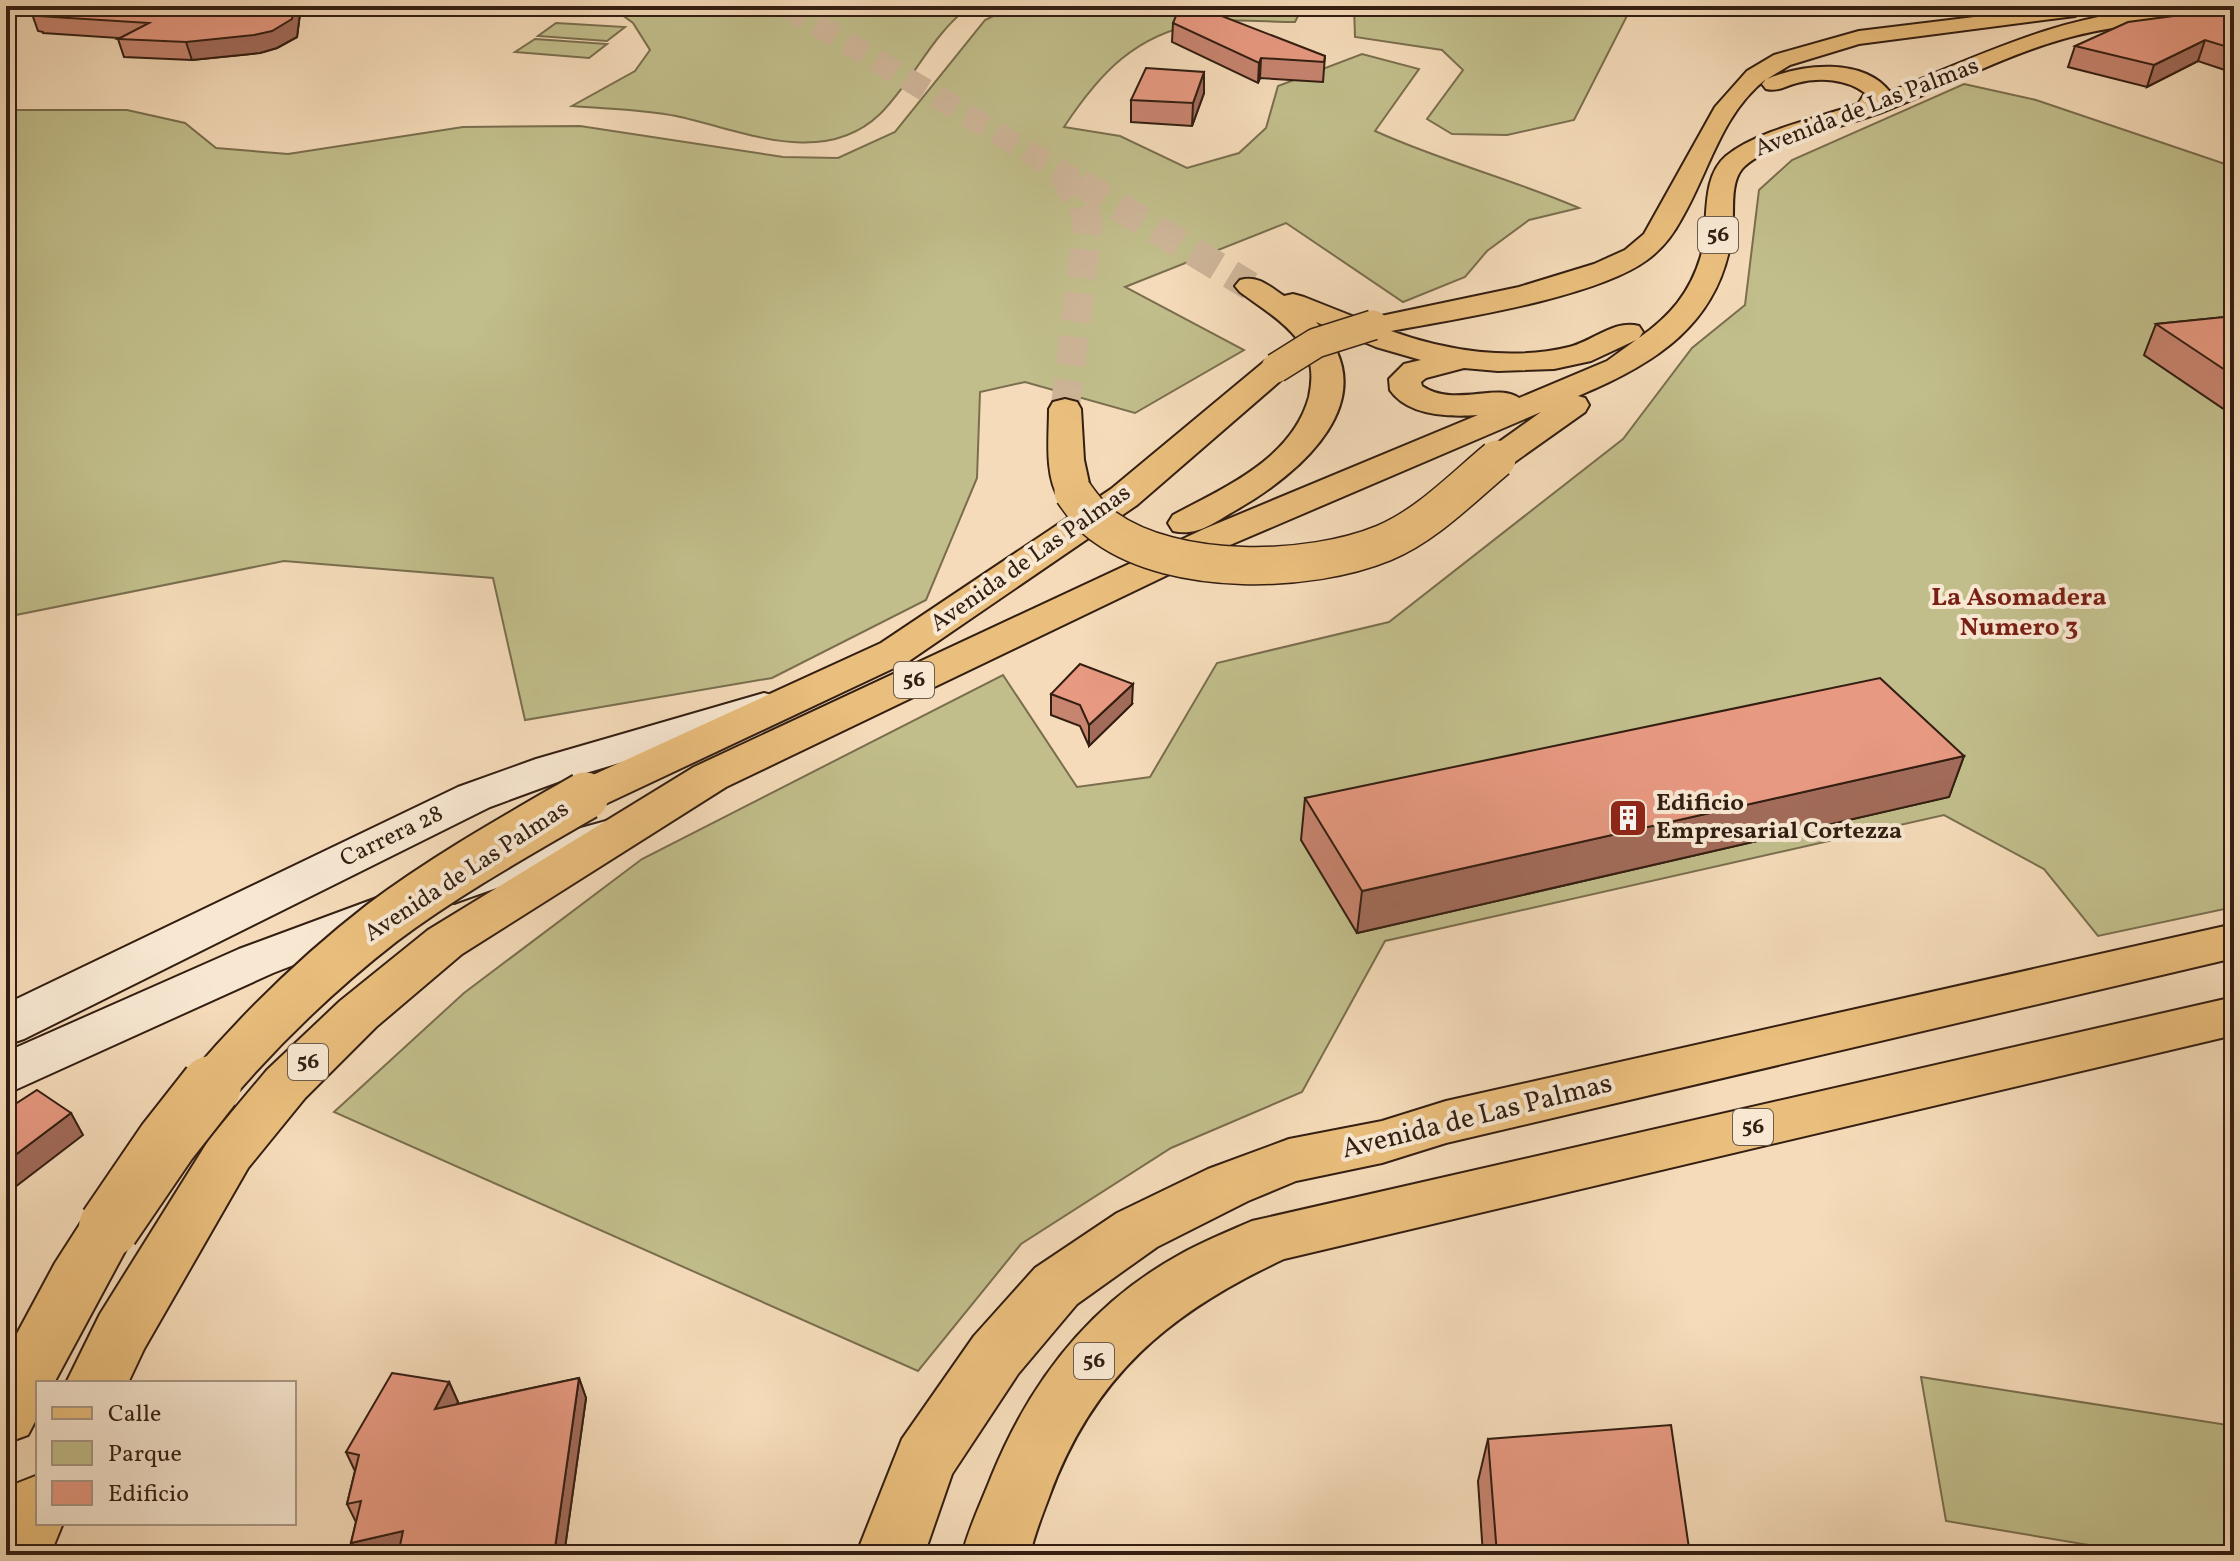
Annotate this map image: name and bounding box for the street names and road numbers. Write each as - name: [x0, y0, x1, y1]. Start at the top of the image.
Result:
- street label: Avenida de Las Palmas: [1750, 50, 1984, 166]
- road number: 56: [1698, 217, 1738, 253]
- street label: Avenida de Las Palmas: [924, 477, 1138, 641]
- road number: 56: [894, 662, 934, 698]
- street label: Avenida de Las Palmas: [358, 793, 576, 951]
- street label: Carrera 28: [335, 797, 449, 877]
- road number: 56: [288, 1044, 328, 1080]
- street label: Avenida de Las Palmas: [1338, 1065, 1616, 1169]
- road number: 56: [1733, 1109, 1773, 1145]
- road number: 56: [1074, 1343, 1114, 1379]

